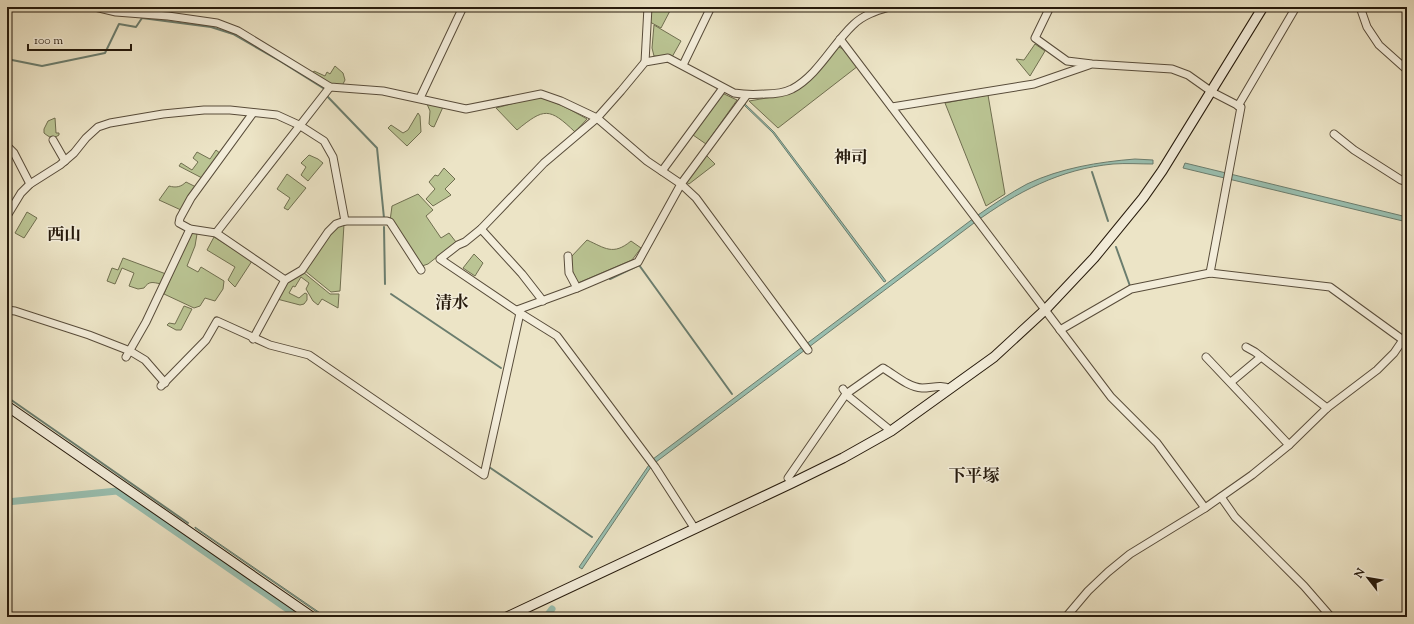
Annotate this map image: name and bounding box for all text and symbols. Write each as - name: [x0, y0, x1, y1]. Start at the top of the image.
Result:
- scale bar: [28, 26, 131, 52]
- text: 100 m: [34, 32, 63, 50]
- district label: 神司: [834, 147, 868, 171]
- district label: 西山: [47, 224, 81, 248]
- district label: 清水: [435, 292, 469, 316]
- district label: 下平塚: [949, 465, 1000, 489]
- north arrow: [1348, 558, 1388, 598]
- text: N: [1351, 565, 1370, 582]

